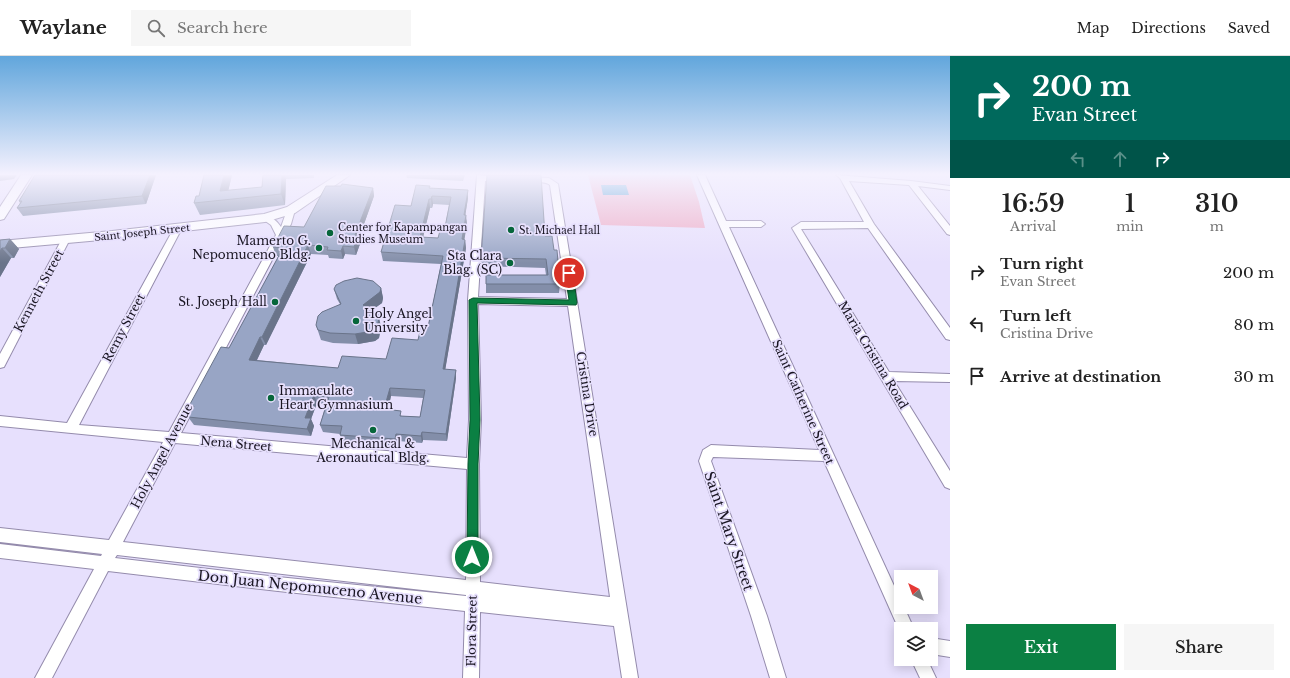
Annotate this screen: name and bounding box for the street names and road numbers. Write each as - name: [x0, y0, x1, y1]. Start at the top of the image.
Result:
- street label: Saint Joseph Street: [94, 221, 191, 244]
- street label: Kenneth Street: [10, 246, 67, 335]
- street label: Remy Street: [99, 290, 148, 365]
- street label: Maria Cristina Road: [835, 298, 912, 411]
- street label: Saint Catherine Street: [769, 337, 838, 467]
- street label: Cristina Drive: [573, 350, 602, 438]
- street label: Holy Angel Avenue: [128, 401, 196, 511]
- street label: Nena Street: [200, 433, 273, 454]
- street label: Saint Mary Street: [700, 469, 758, 594]
- street label: Don Juan Nepomuceno Avenue: [197, 566, 423, 608]
- street label: Flora Street: [463, 595, 480, 667]

